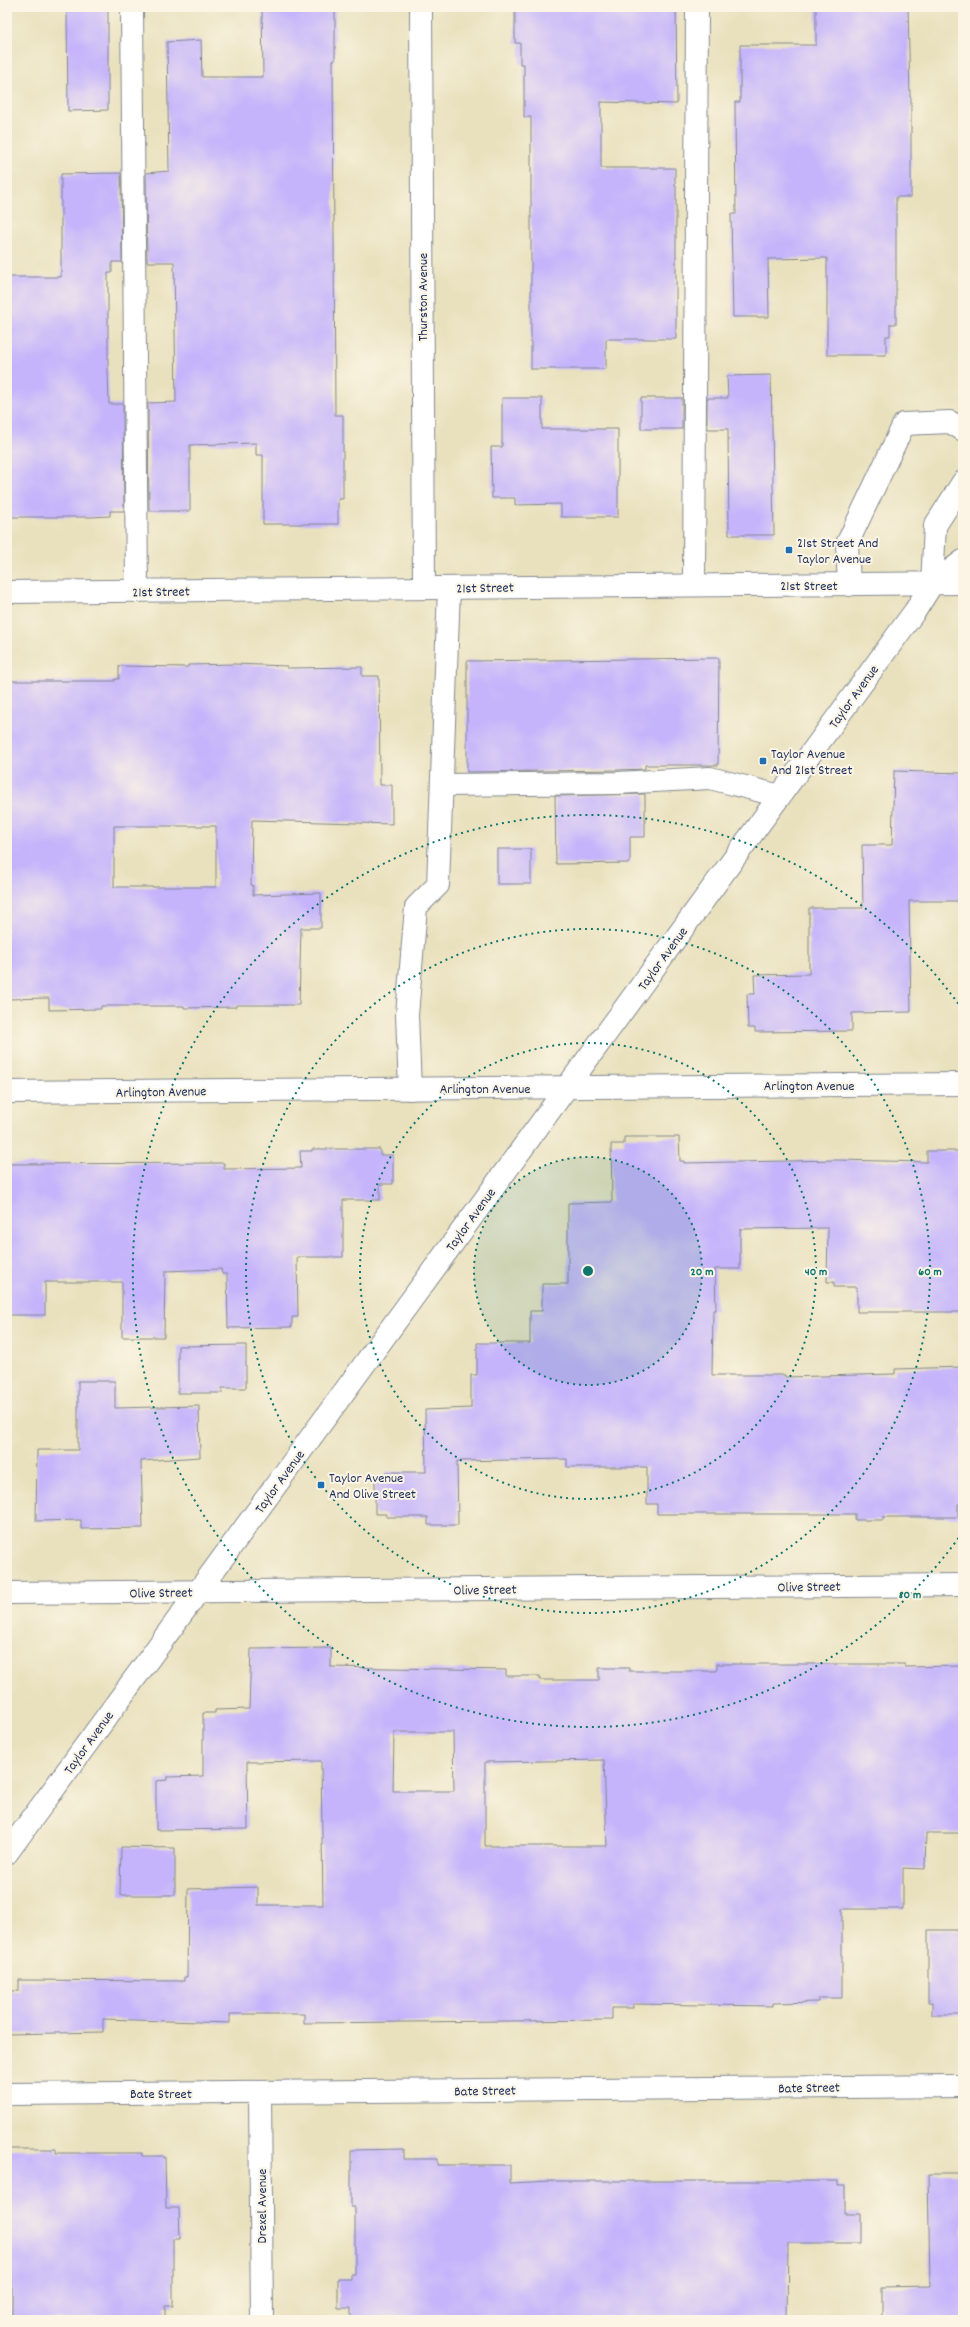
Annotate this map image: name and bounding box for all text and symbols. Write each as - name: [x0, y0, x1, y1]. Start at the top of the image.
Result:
- street label: Thurston Avenue: [414, 253, 434, 341]
- place label: 21st Street And Taylor Avenue: [797, 534, 878, 570]
- marker: 21st Street And Taylor Avenue: [784, 545, 794, 555]
- street label: 21st Street: [780, 577, 838, 597]
- street label: 21st Street: [456, 578, 514, 599]
- street label: 21st Street: [132, 582, 190, 603]
- street label: Taylor Avenue: [825, 661, 884, 733]
- place label: Taylor Avenue And 21st Street: [771, 745, 852, 781]
- marker: Taylor Avenue And 21st Street: [758, 756, 768, 766]
- street label: Taylor Avenue: [634, 923, 693, 995]
- street label: Arlington Avenue: [764, 1077, 854, 1097]
- street label: Arlington Avenue: [440, 1080, 530, 1100]
- street label: Arlington Avenue: [116, 1082, 207, 1104]
- street label: Taylor Avenue: [442, 1184, 501, 1256]
- centre of rings: [581, 1264, 595, 1278]
- text: 20 m: [691, 1264, 713, 1281]
- text: 40 m: [805, 1264, 827, 1281]
- text: 60 m: [918, 1264, 942, 1281]
- street label: Taylor Avenue: [251, 1446, 310, 1518]
- place label: Taylor Avenue And Olive Street: [329, 1469, 416, 1505]
- marker: Taylor Avenue And Olive Street: [316, 1480, 326, 1490]
- street label: Olive Street: [777, 1577, 841, 1599]
- street label: Olive Street: [453, 1580, 517, 1602]
- street label: Olive Street: [129, 1583, 193, 1605]
- text: 80 m: [899, 1587, 921, 1604]
- street label: Taylor Avenue: [60, 1707, 119, 1779]
- street label: Bate Street: [778, 2078, 840, 2100]
- street label: Bate Street: [454, 2081, 516, 2103]
- street label: Bate Street: [130, 2085, 192, 2105]
- street label: Drexel Avenue: [253, 2169, 273, 2243]

